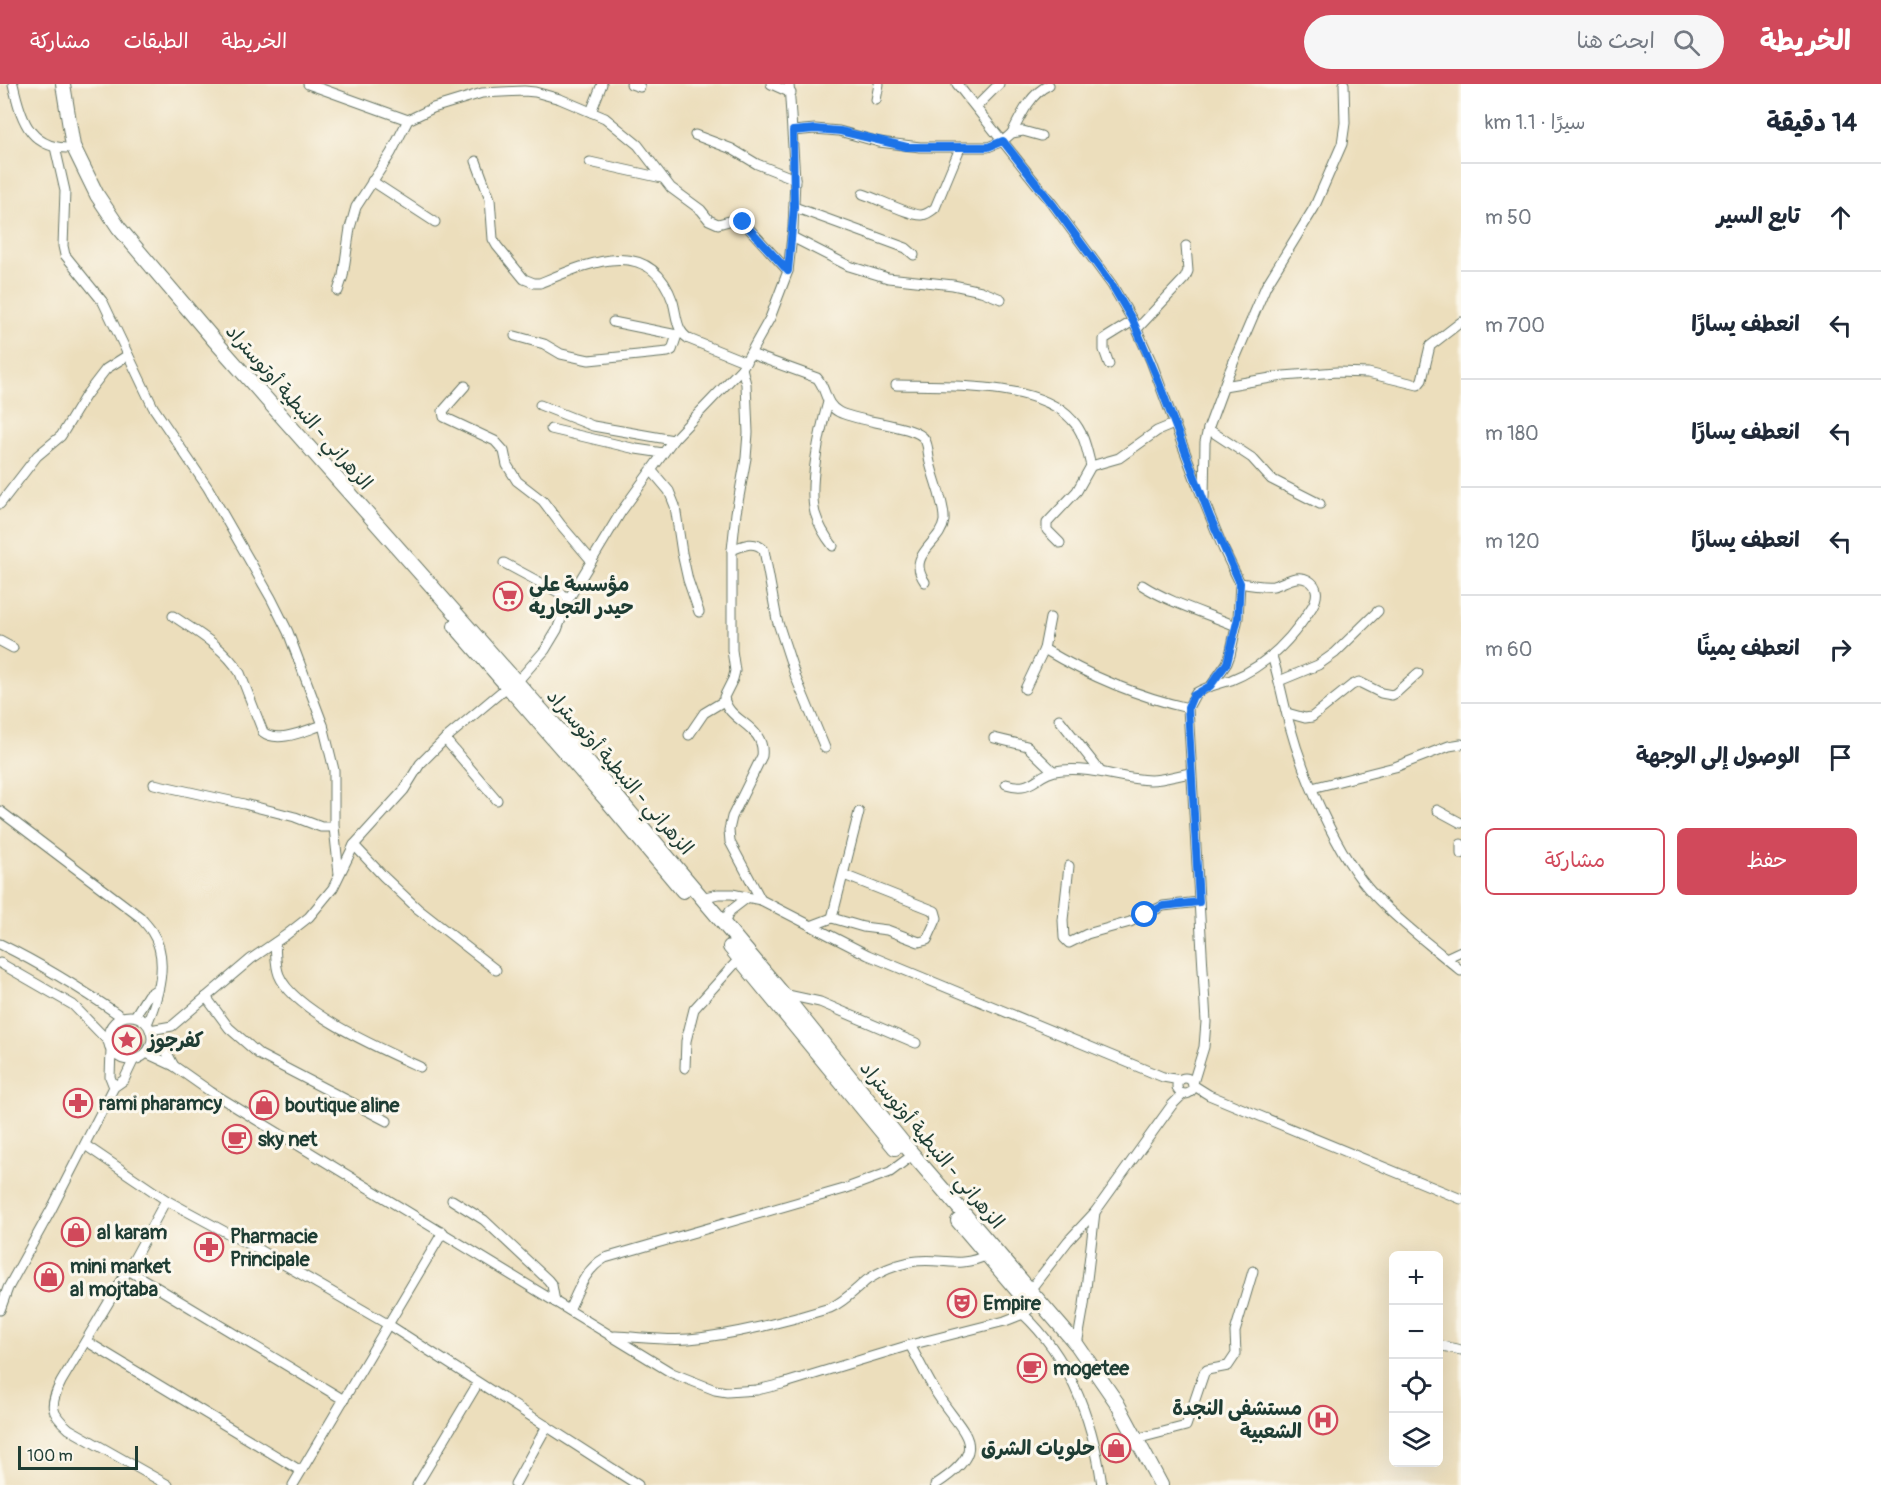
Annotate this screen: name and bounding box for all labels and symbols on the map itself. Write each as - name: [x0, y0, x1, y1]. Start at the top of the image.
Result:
- route end: [729, 208, 755, 234]
- street label: الزهراني - النبطية أوتوستراد: [216, 319, 378, 498]
- place label: مؤسسة علي حيدر التجاريه: [529, 572, 634, 620]
- supermarket icon: مؤسسة علي حيدر التجاريه: [492, 580, 524, 612]
- street label: الزهراني - النبطية أوتوستراد: [537, 684, 699, 863]
- route start: [1131, 901, 1157, 927]
- place icon: كفرجوز: [111, 1024, 143, 1056]
- place label: كفرجوز: [146, 1028, 204, 1054]
- street label: الزهراني - النبطية أوتوستراد: [851, 1056, 1010, 1237]
- pharmacy icon: rami pharamcy: [62, 1087, 94, 1119]
- shop icon: boutique aline: [248, 1089, 280, 1121]
- place label: rami pharamcy: [99, 1091, 223, 1116]
- place label: boutique aline: [285, 1093, 401, 1118]
- cafe icon: sky net: [221, 1123, 253, 1155]
- place label: sky net: [258, 1127, 318, 1152]
- shop icon: al karam: [60, 1216, 92, 1248]
- place label: al karam: [97, 1220, 167, 1245]
- place label: Pharmacie Principale: [230, 1224, 319, 1272]
- pharmacy icon: Pharmacie Principale: [193, 1231, 225, 1263]
- place label: mini market al mojtaba: [70, 1254, 172, 1302]
- shop icon: mini market al mojtaba: [33, 1261, 65, 1293]
- theatre icon: Empire: [946, 1287, 978, 1319]
- place label: Empire: [983, 1291, 1042, 1316]
- cafe icon: mogetee: [1016, 1352, 1048, 1384]
- place label: mogetee: [1053, 1356, 1130, 1381]
- place label: مستشفى النجدة الشعبية: [1172, 1396, 1302, 1444]
- hospital icon: مستشفى النجدة الشعبية: [1307, 1404, 1339, 1436]
- shop icon: حلويات الشرق: [1100, 1432, 1132, 1464]
- place label: حلويات الشرق: [981, 1436, 1095, 1462]
- scale bar: [18, 1443, 138, 1470]

